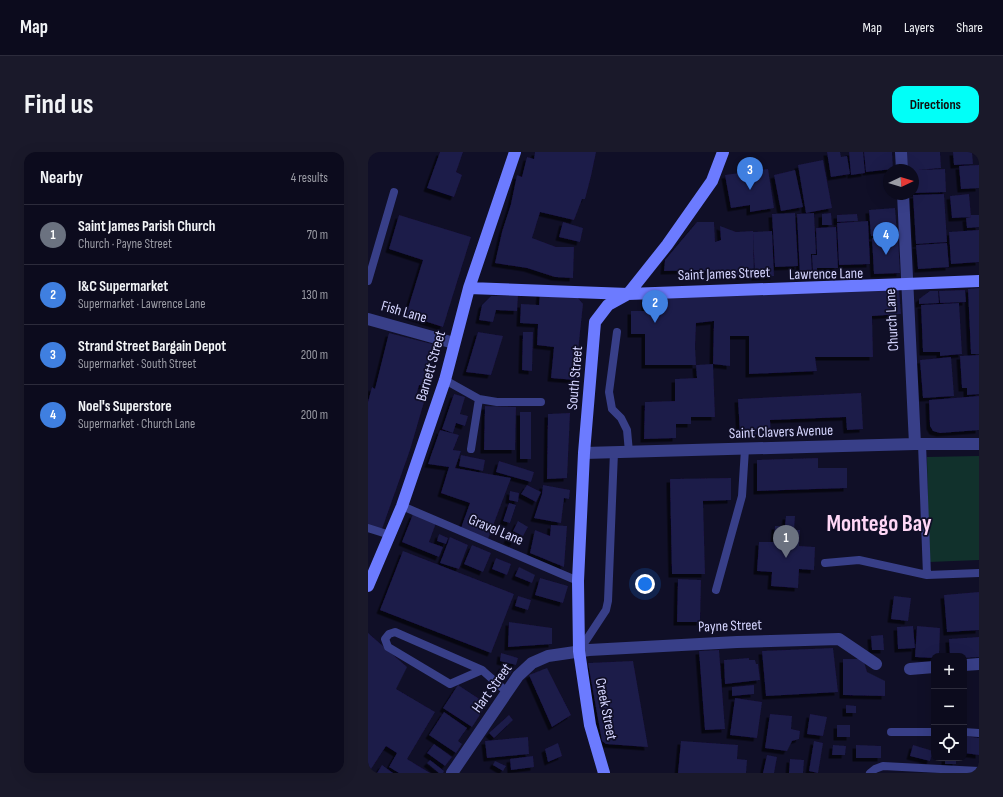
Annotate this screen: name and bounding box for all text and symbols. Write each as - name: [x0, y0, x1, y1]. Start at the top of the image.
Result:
- text: Map: [20, 16, 48, 39]
- text: Map: [862, 19, 882, 36]
- text: Layers: [904, 19, 934, 36]
- text: Share: [956, 19, 983, 36]
- button: Directions: [892, 86, 979, 123]
- text: Find us: [24, 88, 93, 121]
- pin: 3: [737, 157, 763, 190]
- north arrow: [883, 164, 919, 200]
- text: Nearby: [40, 168, 83, 188]
- text: 4 results: [291, 170, 328, 186]
- text: Saint James Parish Church: [78, 217, 216, 236]
- pin: 4: [873, 222, 899, 255]
- text: 1: [50, 227, 56, 243]
- text: 70 m: [307, 227, 328, 243]
- text: Church · Payne Street: [78, 236, 172, 252]
- street label: Saint James Street: [677, 263, 771, 285]
- street label: Lawrence Lane: [789, 264, 863, 284]
- text: I&C Supermarket: [78, 277, 168, 296]
- text: 2: [50, 287, 56, 303]
- text: 130 m: [302, 287, 328, 303]
- street label: Church Lane: [881, 288, 903, 352]
- pin: 2: [642, 290, 668, 323]
- text: Supermarket · Lawrence Lane: [78, 296, 205, 312]
- street label: Fish Lane: [379, 296, 429, 328]
- street label: Barnett Street: [412, 328, 450, 403]
- text: Strand Street Bargain Depot: [78, 337, 226, 356]
- street label: South Street: [563, 345, 587, 411]
- text: 3: [50, 347, 56, 363]
- text: 200 m: [301, 347, 328, 363]
- text: Supermarket · South Street: [78, 356, 196, 372]
- text: Noel's Superstore: [78, 397, 172, 416]
- text: 4: [50, 407, 56, 423]
- text: 200 m: [301, 407, 328, 423]
- text: Supermarket · Church Lane: [78, 416, 195, 432]
- street label: Saint Clavers Avenue: [728, 421, 834, 443]
- street label: Gravel Lane: [466, 510, 526, 550]
- district label: Montego Bay: [826, 510, 932, 538]
- pin: 1: [773, 525, 799, 558]
- your location: [635, 574, 655, 594]
- street label: Payne Street: [698, 615, 763, 637]
- map controls: [931, 653, 967, 761]
- button: +: [931, 653, 967, 689]
- street label: Hart Street: [468, 659, 517, 716]
- street label: Creek Street: [591, 676, 621, 742]
- button: −: [931, 689, 967, 725]
- button: locate: [931, 725, 967, 761]

